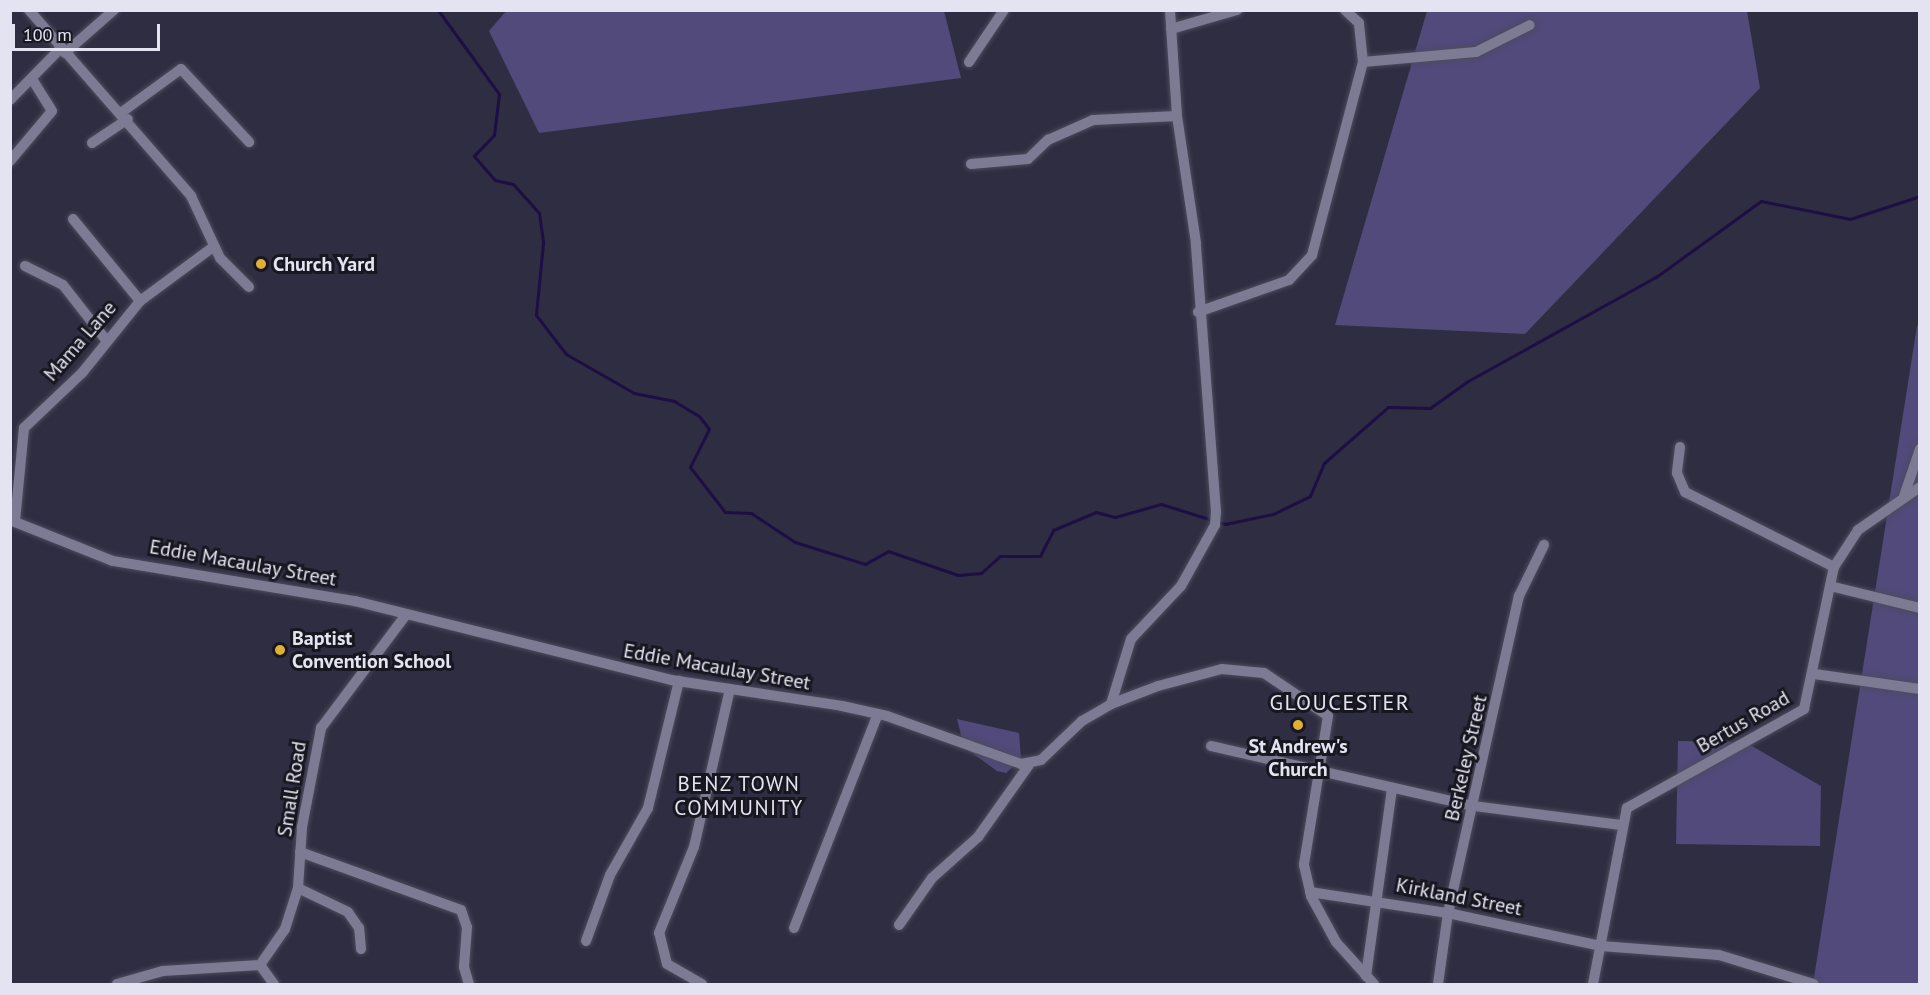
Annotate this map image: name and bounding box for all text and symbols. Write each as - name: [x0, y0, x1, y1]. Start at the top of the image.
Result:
- scale bar: [15, 12, 164, 50]
- text: 100 m: [23, 23, 72, 46]
- place label: Church Yard: [273, 252, 376, 276]
- marker: Church Yard: [254, 257, 268, 271]
- street label: Mama Lane: [39, 296, 121, 386]
- street label: Eddie Macaulay Street: [147, 535, 339, 591]
- place label: Baptist Convention School: [292, 626, 451, 673]
- street label: Eddie Macaulay Street: [621, 639, 813, 695]
- marker: Baptist Convention School: [273, 643, 287, 657]
- street label: Bertus Road: [1692, 686, 1794, 758]
- district label: GLOUCESTER: [1270, 690, 1410, 716]
- street label: Berkeley Street: [1440, 692, 1492, 824]
- marker: St Andrew's Church: [1291, 718, 1305, 732]
- place label: St Andrew's Church: [1248, 734, 1348, 781]
- street label: Small Road: [273, 740, 311, 838]
- district label: BENZ TOWN COMMUNITY: [674, 771, 804, 821]
- street label: Kirkland Street: [1394, 873, 1524, 921]

